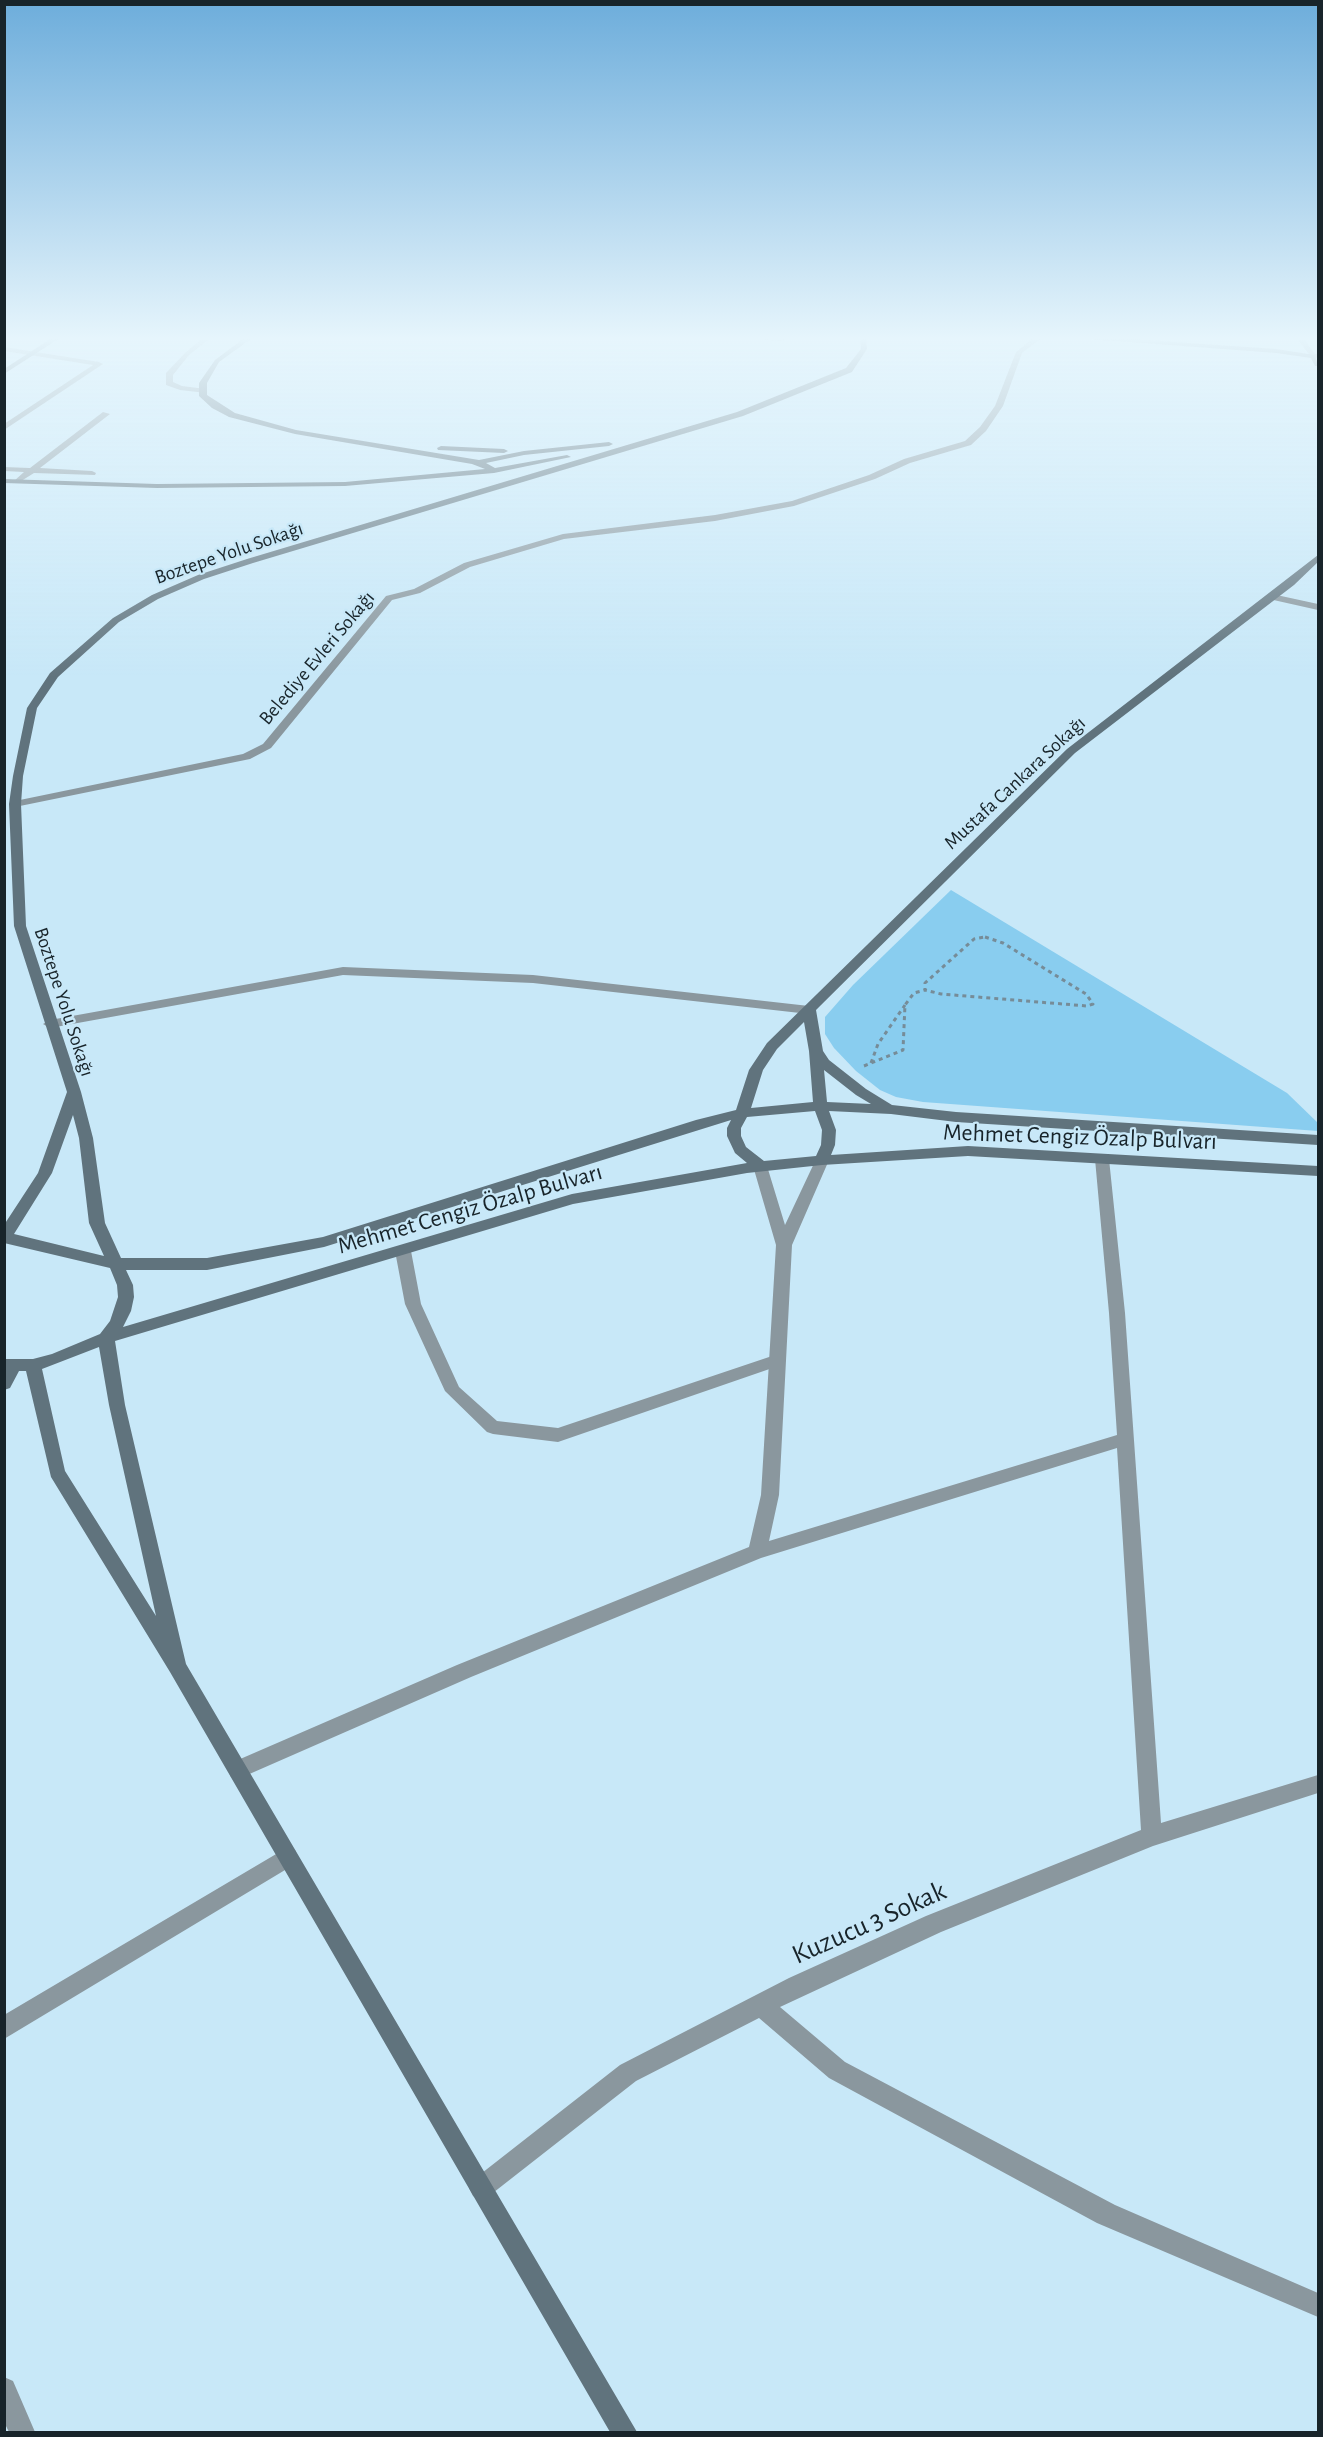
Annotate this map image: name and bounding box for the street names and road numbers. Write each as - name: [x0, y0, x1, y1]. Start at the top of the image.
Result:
- street label: Boztepe Yolu Sokağı: [152, 516, 306, 590]
- street label: Belediye Evleri Sokağı: [254, 586, 380, 730]
- street label: Mustafa Cankara Sokağı: [939, 711, 1091, 855]
- street label: Boztepe Yolu Sokağı: [29, 924, 99, 1080]
- street label: Mehmet Cengiz Özalp Bulvarı: [943, 1118, 1217, 1156]
- street label: Mehmet Cengiz Özalp Bulvarı: [334, 1157, 606, 1261]
- street label: Kuzucu 3 Sokak: [787, 1874, 951, 1972]

